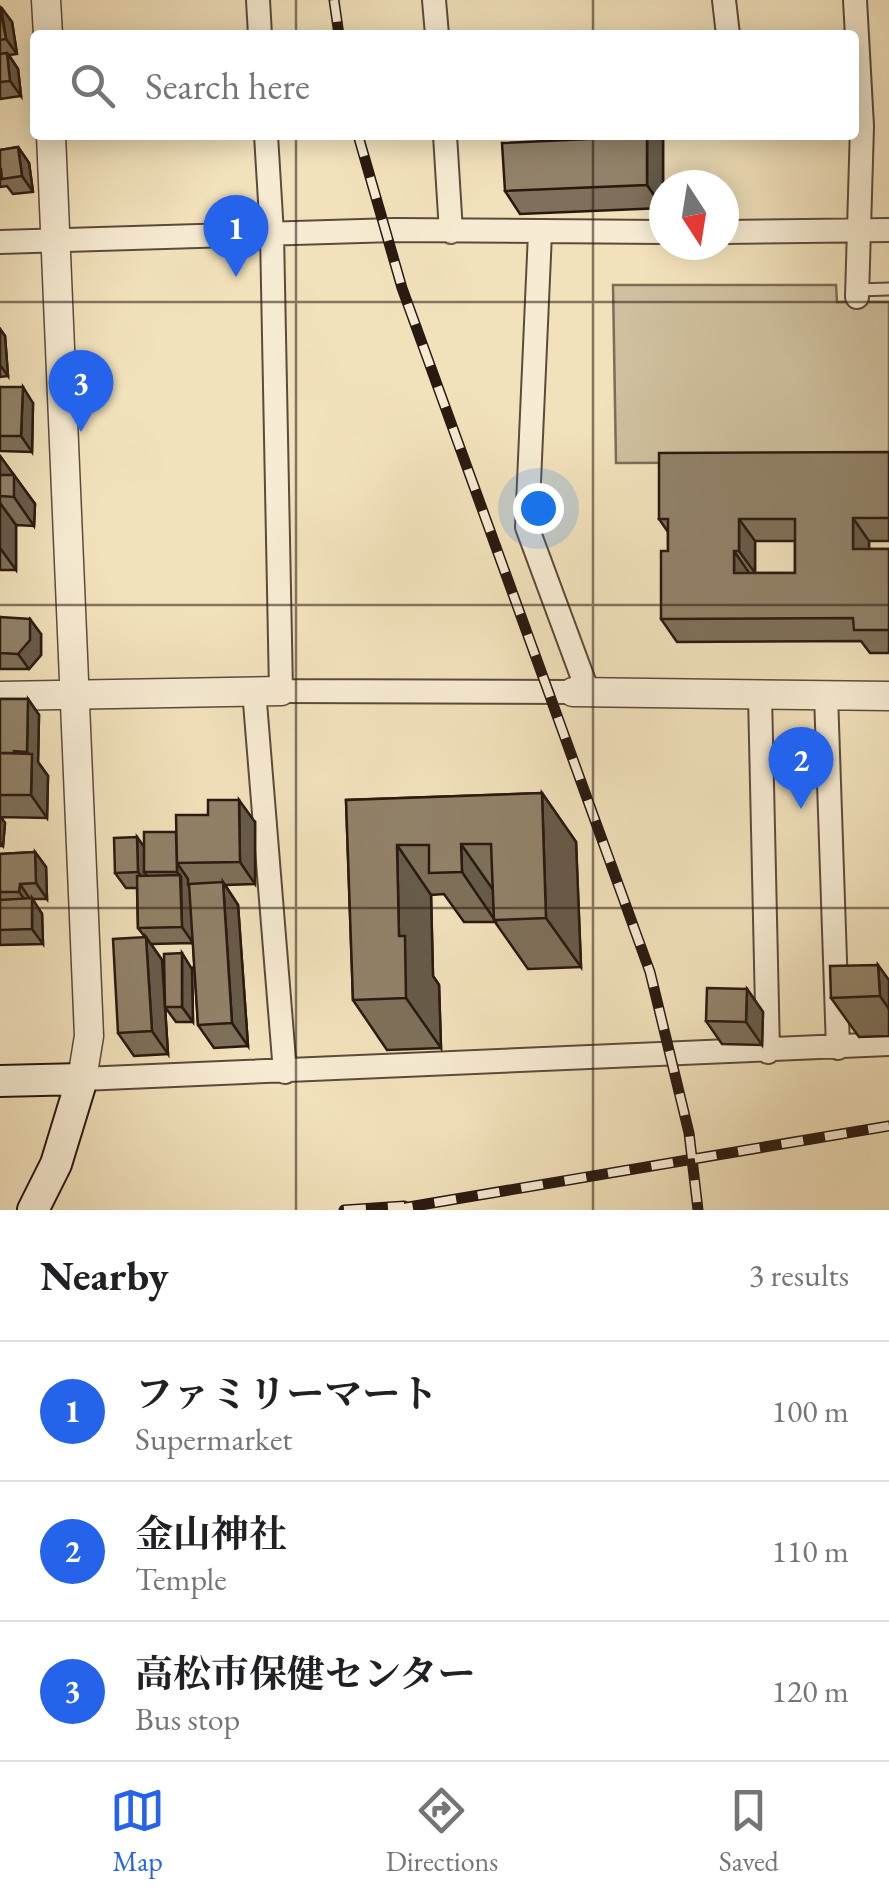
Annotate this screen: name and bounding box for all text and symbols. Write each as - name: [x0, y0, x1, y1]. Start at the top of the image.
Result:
- search box: [30, 30, 859, 140]
- icon: search: [65, 58, 120, 113]
- text: Search here: [145, 61, 310, 110]
- north arrow: [649, 170, 739, 260]
- pin: 1: [204, 194, 268, 277]
- pin: 3: [48, 350, 114, 432]
- your location: [513, 483, 564, 534]
- pin: 2: [768, 726, 834, 809]
- text: Nearby: [40, 1248, 169, 1303]
- text: 3 results: [749, 1254, 849, 1296]
- text: ファミリーマート: [135, 1369, 438, 1418]
- text: 1: [64, 1390, 81, 1432]
- text: 100 m: [772, 1390, 849, 1432]
- text: Supermarket: [135, 1418, 292, 1460]
- text: 金山神社: [135, 1509, 287, 1558]
- text: 2: [64, 1530, 81, 1572]
- text: 110 m: [772, 1530, 849, 1572]
- text: Temple: [135, 1558, 227, 1600]
- text: 高松市保健センター: [135, 1649, 475, 1698]
- text: 3: [64, 1670, 81, 1712]
- text: 120 m: [772, 1670, 849, 1712]
- text: Bus stop: [135, 1698, 240, 1740]
- tab: Map: [110, 1783, 165, 1879]
- tab: Directions: [386, 1783, 498, 1879]
- tab: Saved: [719, 1783, 779, 1879]

